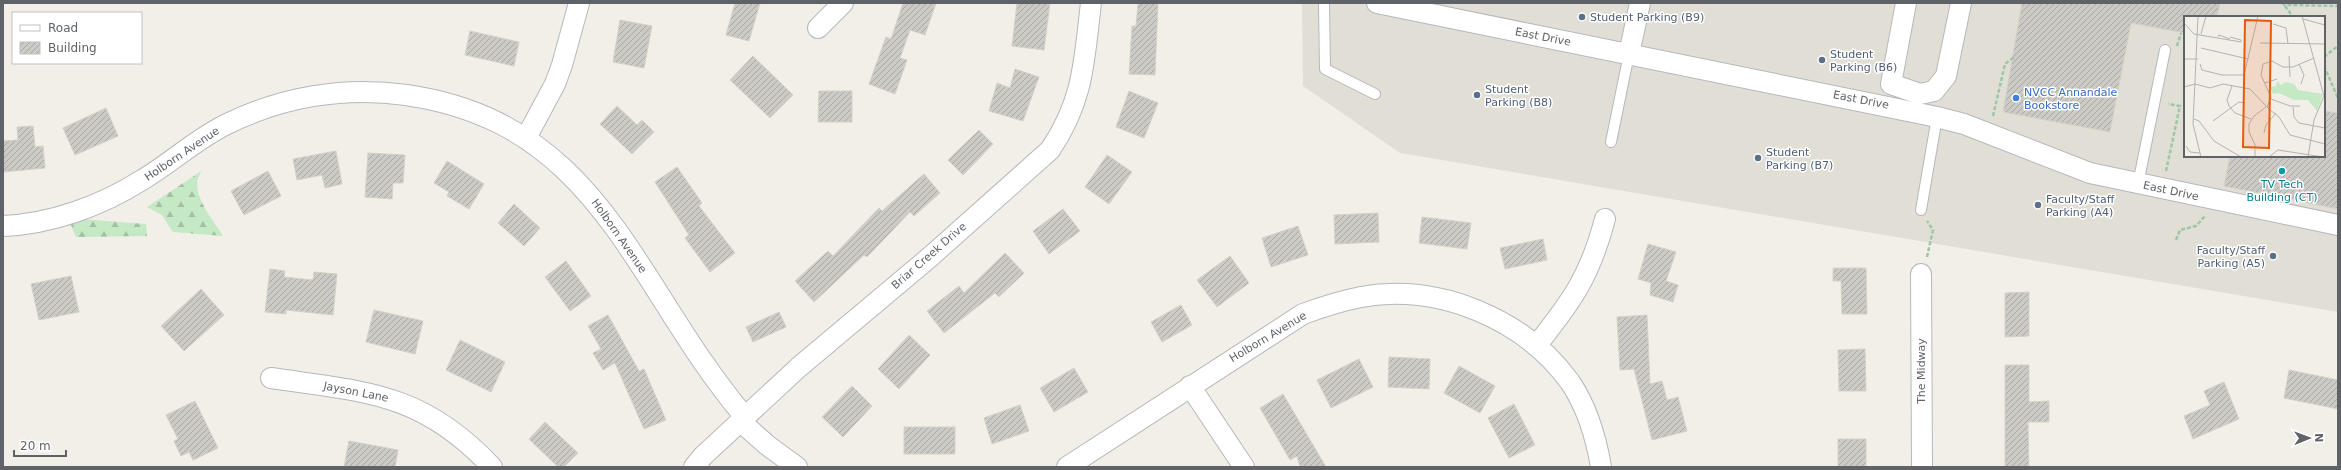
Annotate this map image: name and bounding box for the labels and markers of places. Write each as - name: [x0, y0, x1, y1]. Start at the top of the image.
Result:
- place label: Student Parking (B9): [1590, 11, 1704, 24]
- marker: Student Parking (B9): [1577, 12, 1587, 22]
- place label: Student Parking (B6): [1830, 48, 1897, 74]
- marker: Student Parking (B6): [1817, 55, 1827, 65]
- place label: Student Parking (B8): [1485, 83, 1552, 109]
- place label: NVCC Annandale Bookstore: [2024, 86, 2118, 112]
- marker: Student Parking (B8): [1472, 90, 1482, 100]
- marker: NVCC Annandale Bookstore: [2011, 93, 2021, 103]
- place label: Student Parking (B7): [1766, 146, 1833, 172]
- marker: Student Parking (B7): [1753, 153, 1763, 163]
- marker: TV Tech Building (CT): [2277, 166, 2287, 176]
- place label: TV Tech Building (CT): [2246, 178, 2318, 204]
- place label: Faculty/Staff Parking (A4): [2046, 193, 2115, 219]
- marker: Faculty/Staff Parking (A4): [2033, 200, 2043, 210]
- place label: Faculty/Staff Parking (A5): [2197, 244, 2265, 270]
- marker: Faculty/Staff Parking (A5): [2268, 251, 2278, 261]

